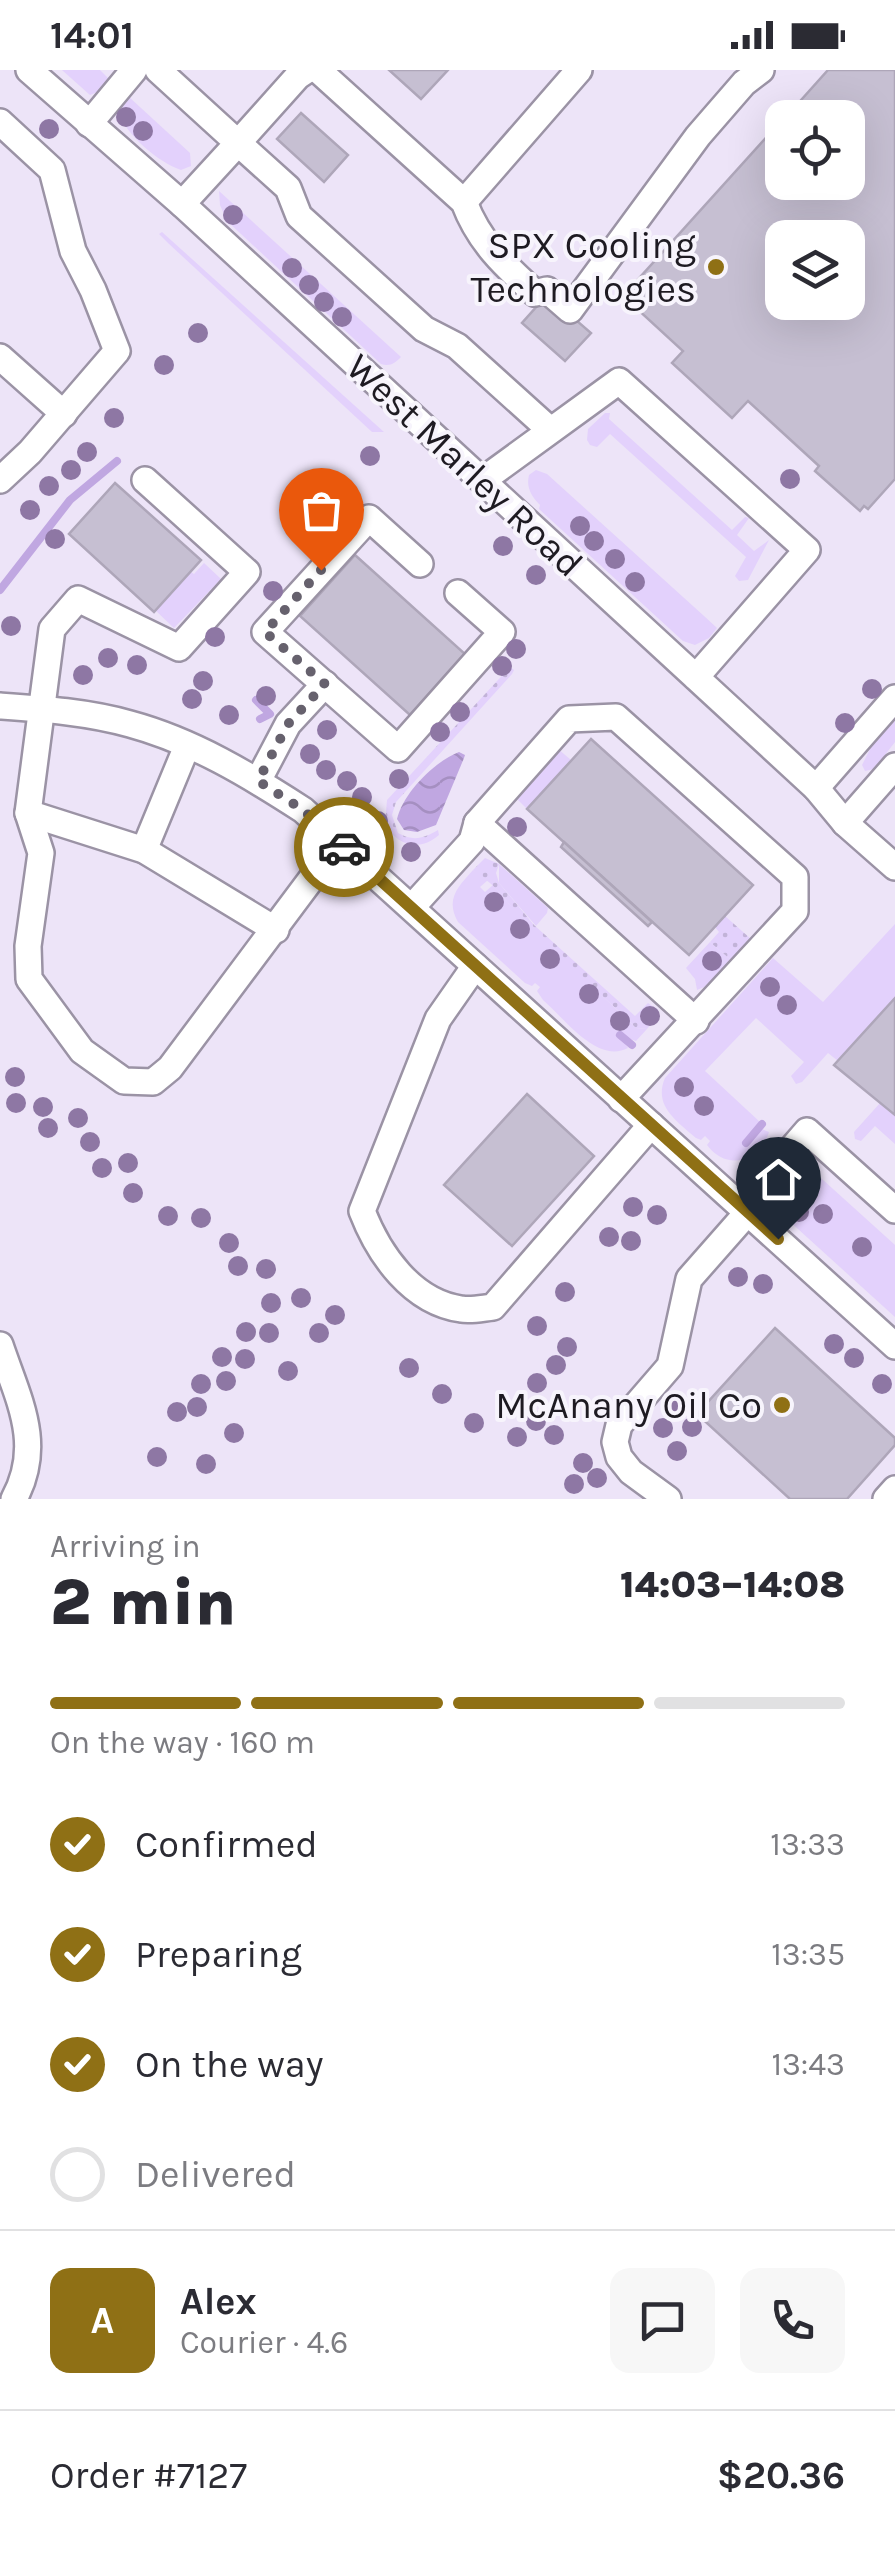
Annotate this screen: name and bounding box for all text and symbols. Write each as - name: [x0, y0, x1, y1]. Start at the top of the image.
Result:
- text: 14:01: [50, 13, 134, 58]
- map controls: [765, 100, 865, 320]
- button: locate: [765, 100, 865, 200]
- button: layers: [765, 220, 865, 320]
- place label: SPX Cooling Technologies: [470, 223, 696, 312]
- marker: SPX Cooling Technologies: [705, 256, 727, 278]
- street label: West Marley Road: [337, 344, 592, 586]
- pin: [279, 468, 364, 571]
- icon: bag: [294, 483, 349, 538]
- courier: [294, 797, 394, 897]
- icon: car: [317, 820, 372, 875]
- pin: [736, 1137, 821, 1240]
- icon: home: [751, 1152, 806, 1207]
- place label: McAnany Oil Co: [495, 1383, 762, 1428]
- marker: McAnany Oil Co: [771, 1394, 793, 1416]
- text: Arriving in: [50, 1528, 201, 1565]
- text: 14:03–14:08: [620, 1562, 845, 1607]
- text: 2 min: [50, 1564, 236, 1640]
- text: On the way · 160 m: [50, 1724, 315, 1761]
- icon: check: [50, 1817, 105, 1872]
- text: Confirmed: [135, 1822, 318, 1867]
- text: 13:33: [770, 1826, 845, 1863]
- icon: check: [50, 1927, 105, 1982]
- text: Preparing: [135, 1932, 302, 1977]
- text: 13:35: [771, 1936, 845, 1973]
- icon: check: [50, 2037, 105, 2092]
- text: On the way: [135, 2042, 323, 2087]
- text: 13:43: [771, 2046, 845, 2083]
- text: Delivered: [135, 2152, 296, 2197]
- button: chat: [610, 2268, 715, 2373]
- button: phone: [740, 2268, 845, 2373]
- text: Alex: [180, 2279, 257, 2324]
- text: A: [91, 2298, 114, 2343]
- text: Courier · 4.6: [180, 2324, 348, 2361]
- text: Order #7127: [50, 2453, 247, 2498]
- text: $20.36: [717, 2453, 845, 2498]

